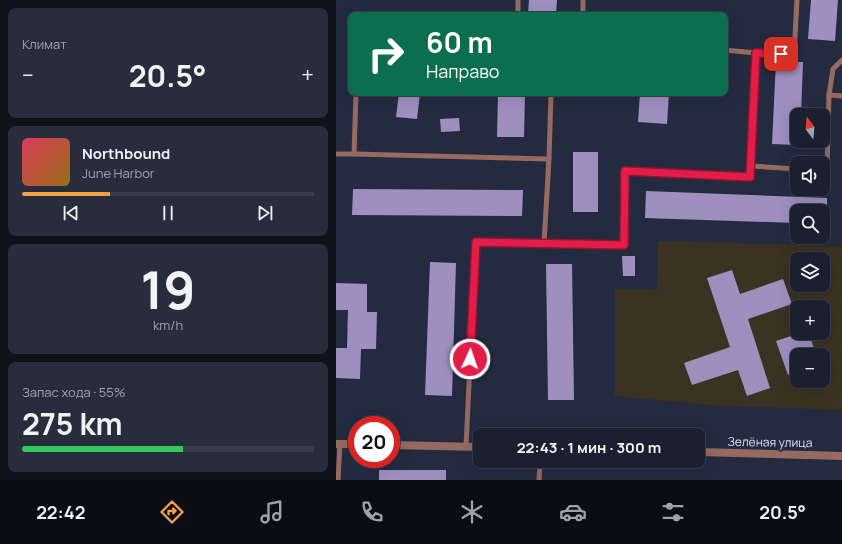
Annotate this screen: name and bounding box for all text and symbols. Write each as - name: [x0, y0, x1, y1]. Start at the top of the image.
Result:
- text: 60 m: [426, 23, 493, 61]
- icon: right: [360, 28, 412, 80]
- text: Климат: [22, 35, 67, 53]
- pin: [764, 37, 798, 71]
- icon: arrive: [770, 43, 792, 65]
- text: 20.5°: [129, 55, 207, 96]
- text: Направо: [426, 59, 500, 83]
- text: −: [22, 60, 34, 90]
- text: +: [301, 60, 314, 90]
- north arrow: [790, 108, 830, 148]
- map controls: [790, 108, 830, 388]
- text: Northbound: [82, 143, 170, 164]
- button: sound: [790, 156, 830, 196]
- text: June Harbor: [82, 164, 155, 182]
- icon: previous: [60, 202, 82, 224]
- icon: pause: [157, 202, 179, 224]
- icon: next: [254, 202, 276, 224]
- button: search: [790, 204, 830, 244]
- button: layers: [790, 252, 830, 292]
- text: 19: [140, 254, 196, 325]
- button: +: [790, 300, 830, 340]
- text: km/h: [153, 316, 183, 334]
- position arrow: [449, 338, 491, 380]
- button: −: [790, 348, 830, 388]
- text: Запас хода · 55%: [22, 383, 126, 401]
- text: 275 km: [22, 403, 123, 444]
- speed limit sign: 20: [348, 416, 400, 468]
- street label: Зелёная улица: [727, 433, 813, 451]
- text: 22:43 · 1 мин · 300 m: [517, 437, 661, 458]
- icon: directions: [158, 498, 186, 526]
- icon: music: [258, 498, 286, 526]
- icon: phone: [358, 498, 386, 526]
- icon: climate: [458, 498, 486, 526]
- icon: car: [559, 498, 587, 526]
- icon: filters: [659, 498, 687, 526]
- text: 22:42: [36, 500, 85, 524]
- text: 20.5°: [759, 500, 806, 524]

